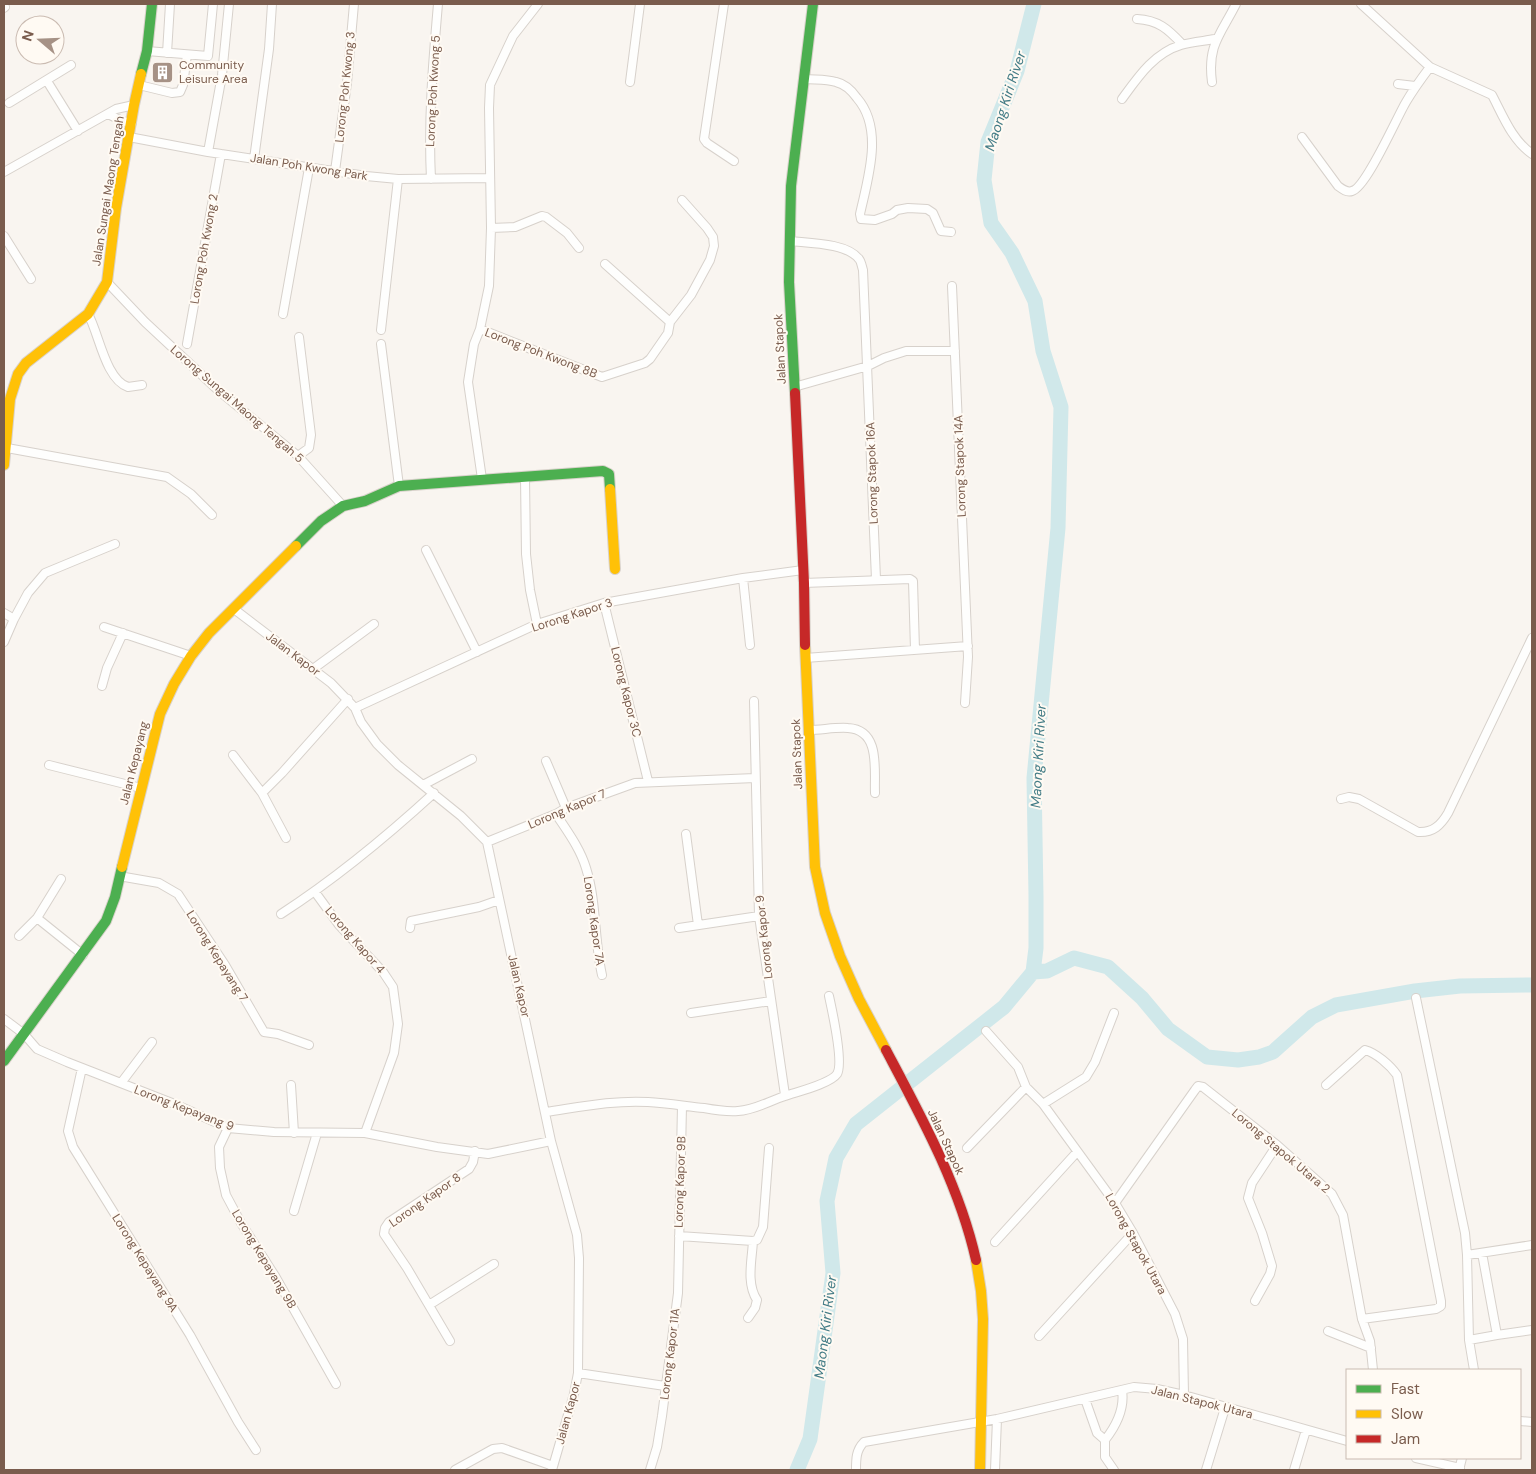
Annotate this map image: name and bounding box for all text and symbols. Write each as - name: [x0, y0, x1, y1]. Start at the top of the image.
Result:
- north arrow: [15, 15, 65, 65]
- text: N: [18, 28, 38, 44]
- street label: Lorong Poh Kwong 3: [331, 31, 359, 143]
- street label: Lorong Poh Kwong 5: [422, 35, 444, 147]
- water label: Maong Kiri River: [980, 48, 1030, 153]
- place label: Community Leisure Area: [179, 57, 247, 87]
- building icon: Community Leisure Area: [151, 60, 175, 84]
- street label: Jalan Sungai Maong Tengah: [88, 115, 128, 267]
- street label: Jalan Poh Kwong Park: [249, 150, 369, 184]
- street label: Lorong Poh Kwong 2: [186, 193, 222, 305]
- street label: Jalan Stapok: [770, 313, 790, 385]
- street label: Lorong Poh Kwong 8B: [483, 324, 599, 382]
- street label: Lorong Sungai Maong Tengah 5: [167, 342, 307, 466]
- street label: Lorong Stapok 14A: [950, 415, 970, 517]
- street label: Lorong Stapok 16A: [862, 422, 882, 524]
- street label: Lorong Kapor 3: [530, 594, 614, 636]
- street label: Jalan Kapor: [263, 628, 324, 680]
- street label: Lorong Kapor 3C: [607, 645, 645, 739]
- water label: Maong Kiri River: [1026, 703, 1050, 808]
- street label: Jalan Stapok: [788, 718, 806, 790]
- street label: Jalan Kepayang: [116, 719, 152, 806]
- street label: Lorong Kapor 7: [526, 785, 608, 833]
- street label: Lorong Kapor 7A: [580, 875, 608, 967]
- street label: Lorong Kapor 9: [752, 894, 776, 980]
- street label: Lorong Kapor 4: [321, 903, 389, 977]
- street label: Lorong Kepayang 7: [183, 907, 251, 1005]
- street label: Jalan Kapor: [504, 953, 534, 1020]
- street label: Lorong Kepayang 9: [132, 1082, 236, 1134]
- street label: Lorong Stapok Utara 2: [1229, 1105, 1334, 1197]
- street label: Jalan Stapok: [924, 1107, 968, 1177]
- street label: Lorong Kapor 9B: [670, 1136, 690, 1228]
- street label: Lorong Kapor 8: [386, 1169, 464, 1231]
- street label: Lorong Stapok Utara: [1102, 1191, 1170, 1297]
- street label: Lorong Kepayang 9B: [228, 1206, 300, 1312]
- street label: Lorong Kepayang 9A: [108, 1211, 182, 1315]
- water label: Maong Kiri River: [810, 1274, 840, 1380]
- street label: Lorong Kapor 11A: [656, 1307, 684, 1401]
- legend: [1346, 1369, 1521, 1459]
- street label: Jalan Kapor: [552, 1379, 584, 1446]
- text: Fast: [1391, 1379, 1420, 1399]
- street label: Jalan Stapok Utara: [1150, 1382, 1254, 1422]
- text: Slow: [1391, 1404, 1424, 1424]
- text: Jam: [1391, 1429, 1420, 1449]

